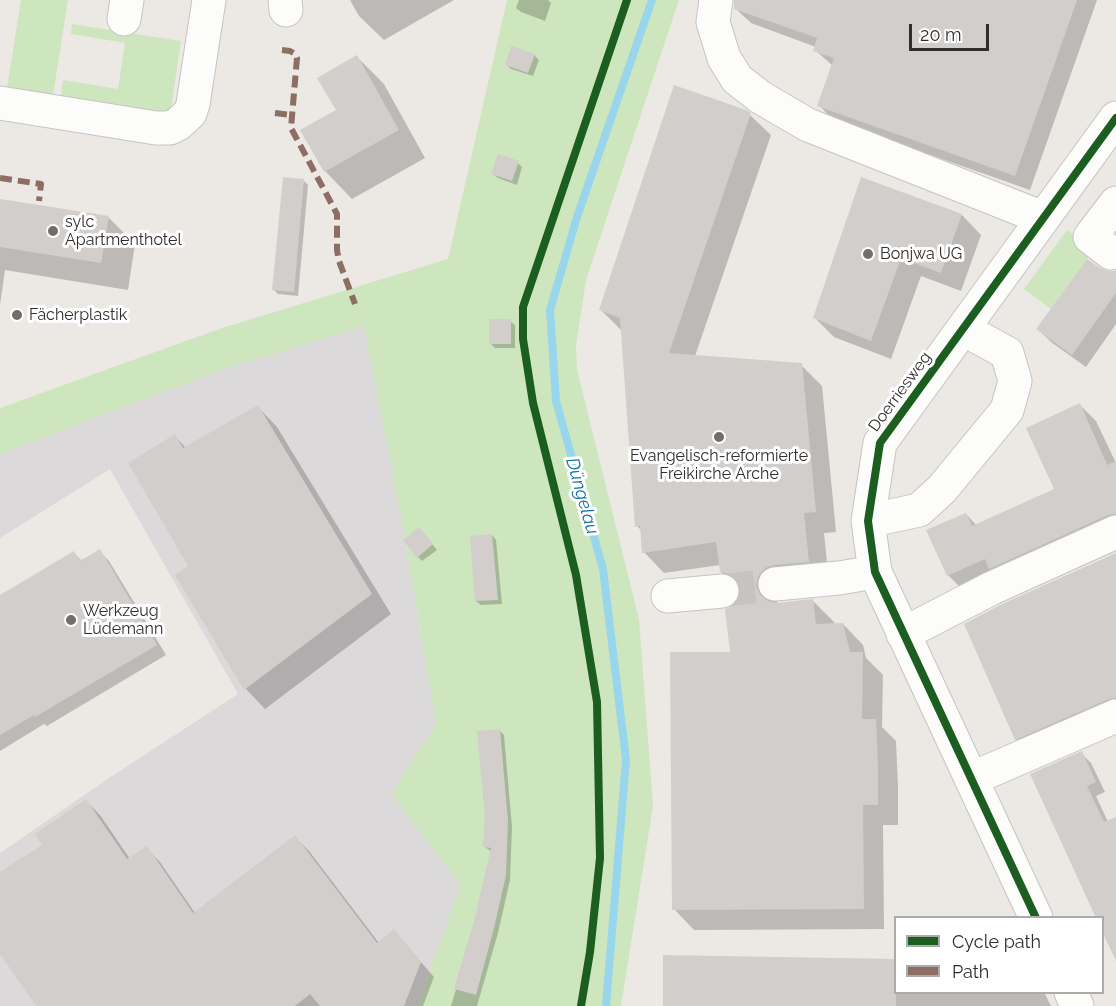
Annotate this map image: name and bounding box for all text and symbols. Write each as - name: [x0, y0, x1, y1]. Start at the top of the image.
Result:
- scale bar: [912, 12, 992, 50]
- text: 20 m: [920, 24, 962, 45]
- place label: sylc Apartmenthotel: [65, 212, 182, 250]
- marker: sylc Apartmenthotel: [46, 224, 60, 238]
- place label: Bonjwa UG: [880, 244, 962, 264]
- marker: Bonjwa UG: [861, 247, 875, 261]
- place label: Fächerplastik: [29, 305, 127, 325]
- marker: Fächerplastik: [10, 308, 24, 322]
- street label: Doerriesweg: [865, 348, 935, 436]
- marker: Evangelisch-reformierte Freikirche Arche: [712, 430, 726, 444]
- place label: Evangelisch-reformierte Freikirche Arche: [630, 446, 808, 484]
- water label: Düngelau: [561, 455, 603, 537]
- place label: Werkzeug Lüdemann: [83, 601, 163, 639]
- marker: Werkzeug Lüdemann: [64, 613, 78, 627]
- legend: [894, 916, 1104, 994]
- text: Cycle path: [952, 931, 1041, 952]
- text: Path: [952, 961, 989, 982]

